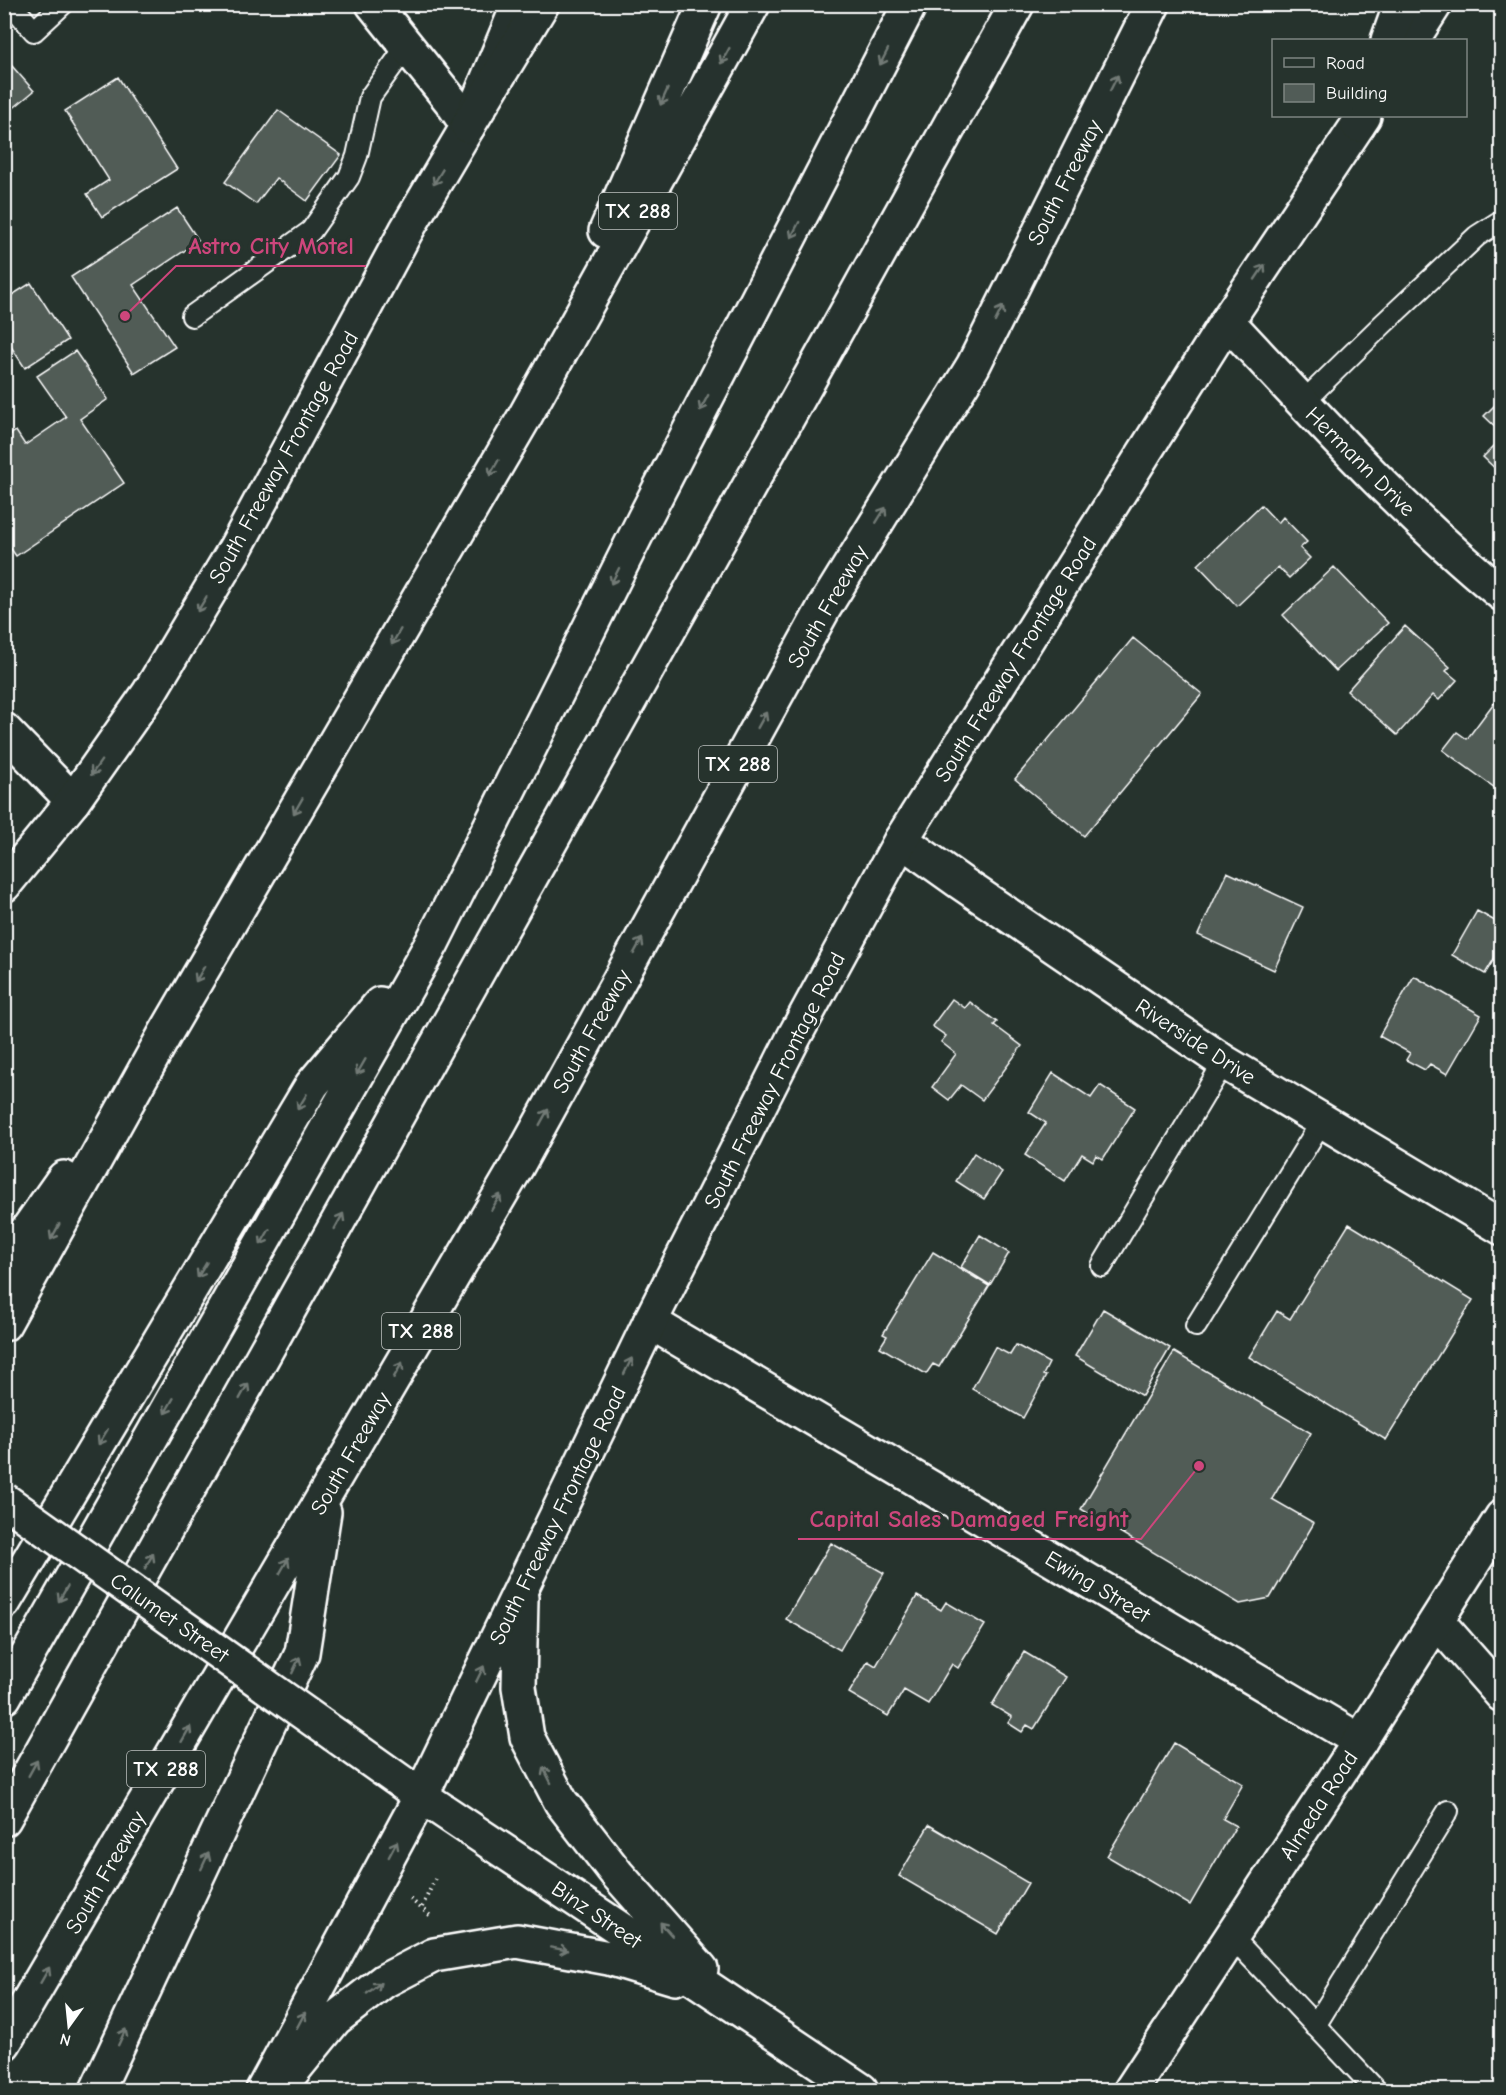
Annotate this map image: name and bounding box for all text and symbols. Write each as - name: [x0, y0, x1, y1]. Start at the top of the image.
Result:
- legend: [1272, 39, 1467, 117]
- one-way arrow: [718, 47, 730, 64]
- one-way arrow: [878, 47, 889, 65]
- text: Road: [1326, 53, 1365, 74]
- one-way arrow: [1108, 74, 1120, 92]
- text: Building: [1326, 83, 1388, 104]
- one-way arrow: [658, 87, 670, 105]
- street label: South Freeway: [1022, 115, 1108, 250]
- one-way arrow: [432, 168, 444, 185]
- road number: TX 288: [599, 193, 677, 229]
- one-way arrow: [789, 221, 801, 238]
- callout: Astro City Motel: [176, 224, 366, 266]
- text: Astro City Motel: [188, 232, 354, 260]
- one-way arrow: [1254, 264, 1266, 281]
- one-way arrow: [993, 305, 1005, 323]
- street label: South Freeway Frontage Road: [204, 327, 364, 588]
- one-way arrow: [698, 394, 710, 412]
- street label: Hermann Drive: [1300, 402, 1420, 522]
- one-way arrow: [488, 460, 500, 477]
- one-way arrow: [876, 507, 888, 524]
- street label: South Freeway Frontage Road: [930, 532, 1102, 787]
- street label: South Freeway: [782, 540, 874, 673]
- one-way arrow: [609, 567, 621, 585]
- one-way arrow: [195, 595, 207, 612]
- one-way arrow: [390, 628, 402, 645]
- one-way arrow: [757, 712, 769, 729]
- road number: TX 288: [699, 746, 777, 782]
- one-way arrow: [90, 760, 102, 776]
- one-way arrow: [292, 796, 303, 814]
- one-way arrow: [632, 938, 644, 955]
- street label: South Freeway Frontage Road: [699, 948, 851, 1213]
- one-way arrow: [194, 965, 206, 982]
- street label: South Freeway: [547, 965, 637, 1098]
- street label: Riverside Drive: [1130, 993, 1260, 1090]
- one-way arrow: [355, 1058, 367, 1075]
- one-way arrow: [295, 1093, 307, 1110]
- one-way arrow: [539, 1108, 550, 1126]
- one-way arrow: [490, 1194, 502, 1211]
- one-way arrow: [333, 1213, 345, 1230]
- one-way arrow: [49, 1223, 61, 1240]
- one-way arrow: [259, 1228, 271, 1245]
- one-way arrow: [196, 1261, 208, 1278]
- road number: TX 288: [382, 1313, 460, 1349]
- one-way arrow: [623, 1357, 635, 1375]
- one-way arrow: [392, 1362, 404, 1379]
- street label: South Freeway Frontage Road: [484, 1382, 632, 1649]
- one-way arrow: [238, 1383, 250, 1400]
- street label: South Freeway: [305, 1387, 397, 1520]
- one-way arrow: [163, 1397, 175, 1414]
- one-way arrow: [96, 1428, 108, 1445]
- callout: Capital Sales Damaged Freight: [798, 1497, 1141, 1539]
- text: Capital Sales Damaged Freight: [810, 1505, 1130, 1533]
- street label: Ewing Street: [1040, 1545, 1155, 1629]
- one-way arrow: [143, 1553, 155, 1570]
- one-way arrow: [279, 1558, 291, 1575]
- street label: Calumet Street: [105, 1567, 234, 1669]
- one-way arrow: [56, 1585, 68, 1602]
- one-way arrow: [290, 1657, 302, 1675]
- one-way arrow: [475, 1666, 486, 1684]
- one-way arrow: [180, 1726, 192, 1743]
- street label: Almeda Road: [1274, 1746, 1364, 1865]
- road number: TX 288: [127, 1751, 205, 1787]
- one-way arrow: [27, 1760, 39, 1777]
- one-way arrow: [541, 1767, 552, 1785]
- street label: South Freeway: [60, 1806, 152, 1939]
- one-way arrow: [388, 1840, 399, 1858]
- one-way arrow: [199, 1852, 211, 1870]
- street label: Binz Street: [547, 1875, 647, 1955]
- one-way arrow: [659, 1922, 673, 1937]
- one-way arrow: [549, 1943, 568, 1954]
- one-way arrow: [39, 1967, 51, 1984]
- one-way arrow: [366, 1982, 382, 1995]
- north arrow: [39, 1996, 99, 2056]
- one-way arrow: [296, 2012, 307, 2030]
- text: N: [58, 2029, 73, 2050]
- one-way arrow: [117, 2029, 128, 2047]

